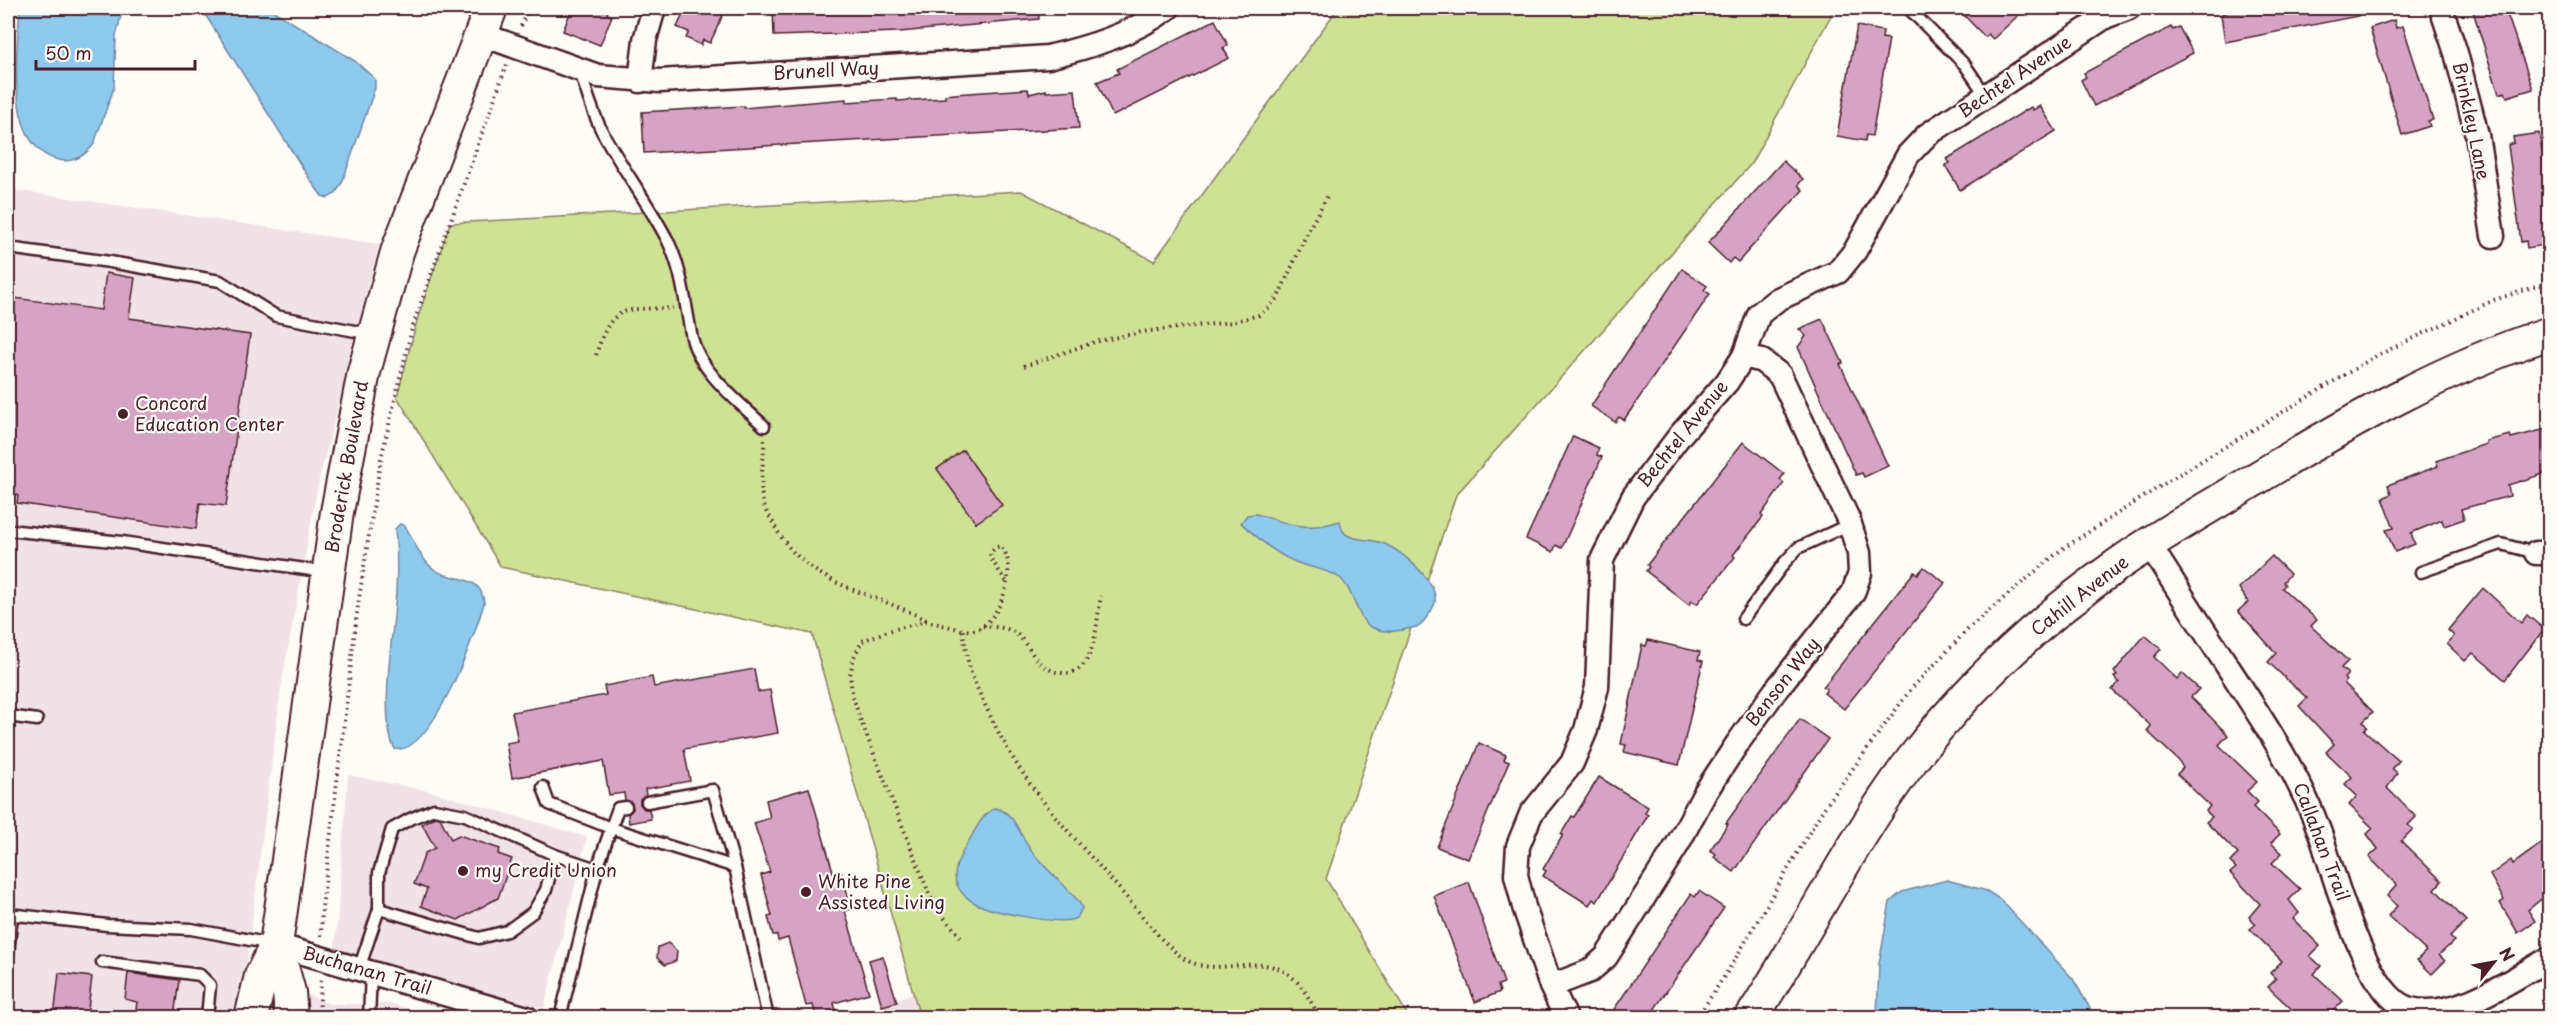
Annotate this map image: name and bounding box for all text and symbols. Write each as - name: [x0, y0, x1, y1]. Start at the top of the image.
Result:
- street label: Bechtel Avenue: [1952, 28, 2076, 124]
- scale bar: [36, 33, 195, 71]
- text: 50 m: [45, 39, 92, 66]
- street label: Brunell Way: [772, 53, 880, 86]
- street label: Brinkley Lane: [2447, 59, 2498, 182]
- street label: Bechtel Avenue: [1630, 373, 1734, 493]
- street label: Broderick Boulevard: [317, 378, 374, 555]
- place label: Concord Education Center: [135, 389, 285, 437]
- marker: Concord Education Center: [116, 407, 130, 421]
- street label: Cahill Avenue: [2024, 548, 2134, 642]
- street label: Benson Way: [1738, 631, 1825, 731]
- street label: Callahan Trail: [2287, 778, 2357, 905]
- place label: my Credit Union: [475, 856, 617, 883]
- marker: my Credit Union: [456, 864, 470, 878]
- place label: White Pine Assisted Living: [818, 867, 945, 915]
- marker: White Pine Assisted Living: [799, 885, 813, 899]
- north arrow: [2464, 932, 2524, 992]
- street label: Buchanan Trail: [300, 938, 435, 1001]
- text: N: [2494, 942, 2521, 965]

